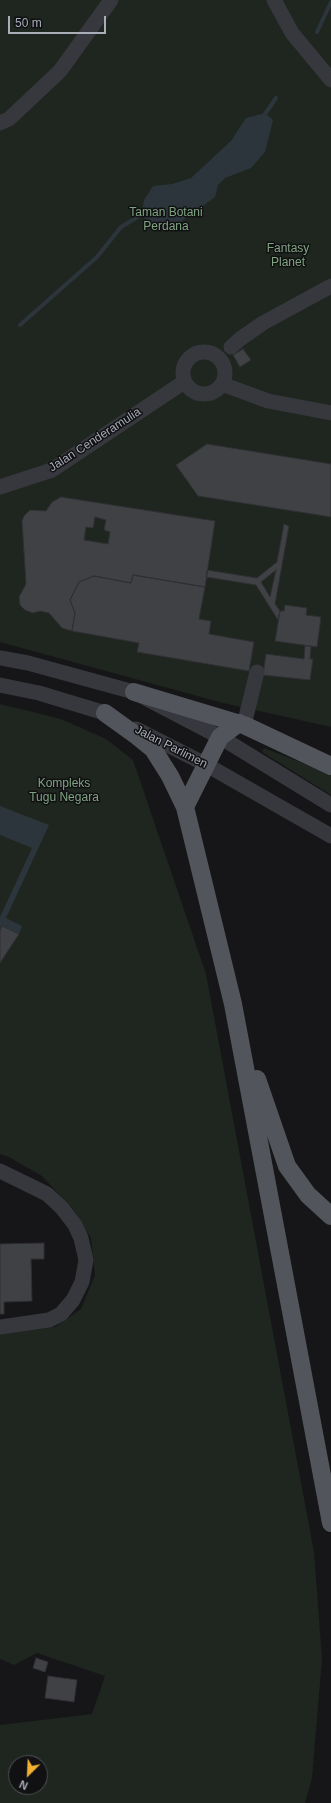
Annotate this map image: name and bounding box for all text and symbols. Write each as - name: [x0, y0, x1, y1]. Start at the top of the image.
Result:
- scale bar: [10, 8, 108, 34]
- text: 50 m: [15, 16, 42, 30]
- park label: Taman Botani Perdana: [129, 206, 203, 234]
- park label: Fantasy Planet: [267, 242, 309, 270]
- street label: Jalan Cenderamulia: [46, 405, 144, 475]
- street label: Jalan Parlimen: [132, 723, 210, 771]
- park label: Kompleks Tugu Negara: [29, 777, 99, 805]
- north arrow: [8, 1755, 48, 1795]
- text: N: [17, 1778, 30, 1792]

